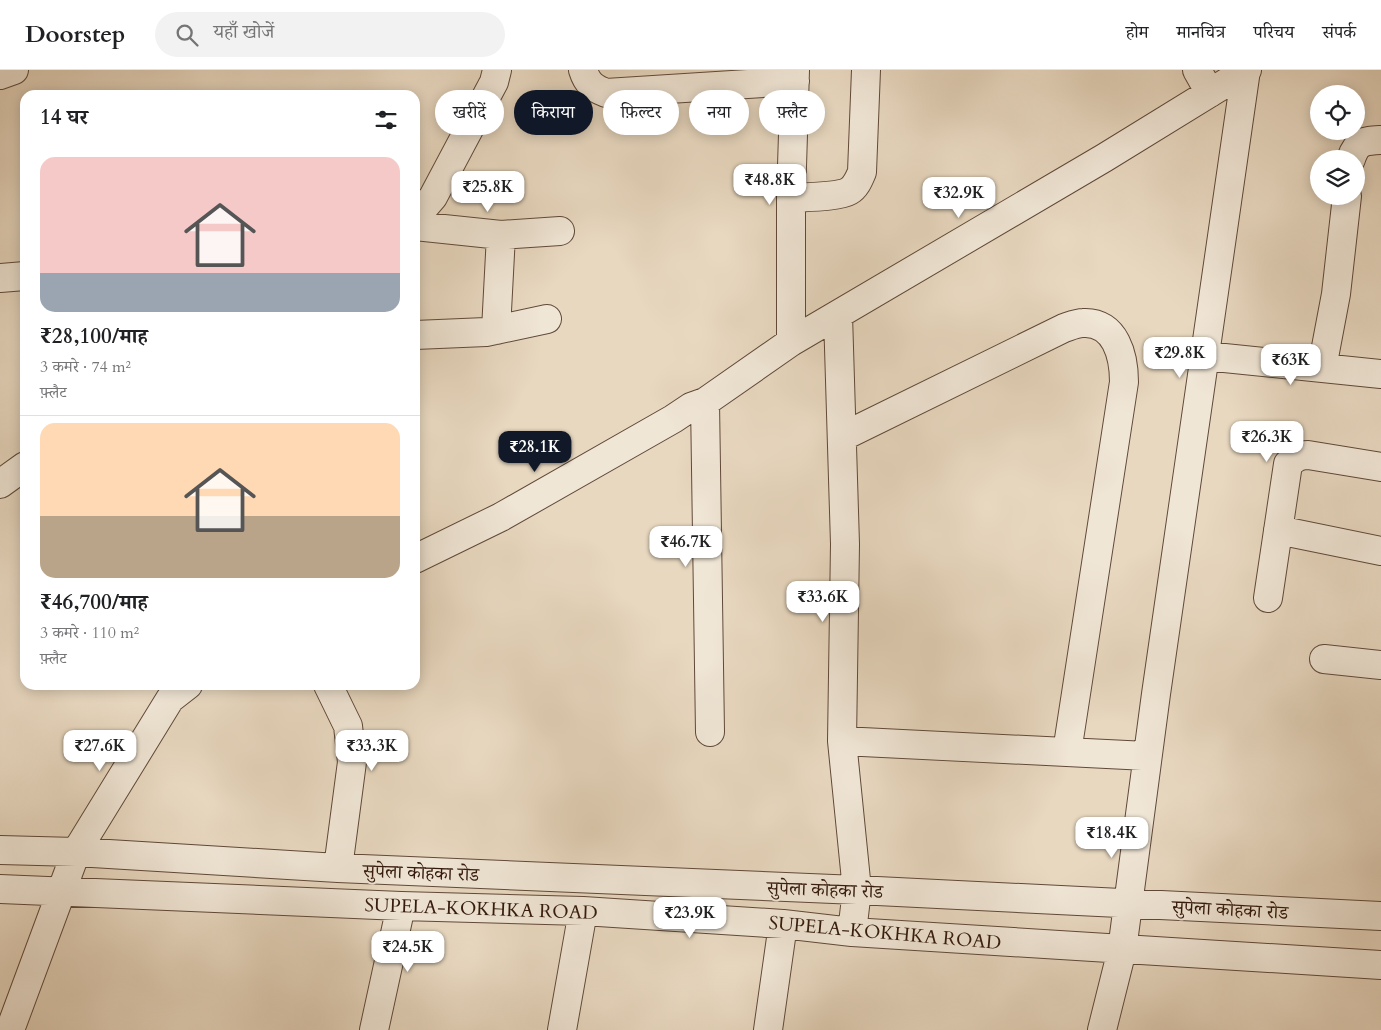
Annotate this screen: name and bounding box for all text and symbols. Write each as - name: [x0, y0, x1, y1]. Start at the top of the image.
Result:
- search box: [155, 12, 505, 57]
- text: Doorstep: [25, 18, 125, 51]
- text: यहाँ खोजें: [213, 19, 274, 45]
- text: होम: [1126, 20, 1149, 45]
- text: मानचित्र: [1177, 20, 1225, 45]
- text: परिचय: [1253, 20, 1294, 45]
- text: संपर्क: [1322, 20, 1356, 45]
- icon: search: [173, 21, 201, 49]
- map controls: [1310, 85, 1365, 205]
- button: locate: [1310, 85, 1365, 140]
- chip: खरीदें: [435, 90, 504, 135]
- chip: किराया: [514, 90, 593, 135]
- chip: फ़िल्टर: [603, 90, 679, 135]
- chip: नया: [689, 90, 749, 135]
- chip: फ़्लैट: [759, 90, 825, 135]
- text: 14 घर: [40, 103, 88, 132]
- icon: filters: [372, 106, 400, 134]
- button: layers: [1310, 150, 1365, 205]
- pin: ₹48.8K: [729, 164, 811, 206]
- text: ₹48.8K: [744, 169, 796, 191]
- pin: ₹25.8K: [447, 170, 529, 213]
- text: ₹25.8K: [462, 176, 514, 198]
- pin: ₹32.9K: [918, 176, 1000, 219]
- text: ₹32.9K: [933, 182, 985, 204]
- icon: home: [175, 190, 265, 280]
- text: ₹28,100/माह: [40, 322, 148, 351]
- pin: ₹29.8K: [1139, 336, 1221, 379]
- text: ₹29.8K: [1154, 342, 1206, 364]
- pin: ₹63K: [1261, 344, 1321, 386]
- text: ₹63K: [1272, 349, 1310, 371]
- text: 3 कमरे · 74 m²: [40, 356, 131, 378]
- text: फ़्लैट: [40, 382, 67, 404]
- pin: ₹26.3K: [1226, 420, 1308, 463]
- text: ₹26.3K: [1241, 426, 1293, 448]
- pin: ₹28.1K: [494, 430, 576, 473]
- text: ₹28.1K: [509, 436, 561, 458]
- icon: home: [175, 455, 265, 545]
- pin: ₹46.7K: [645, 526, 727, 568]
- text: ₹46.7K: [660, 531, 712, 553]
- pin: ₹33.6K: [782, 580, 864, 623]
- text: ₹33.6K: [797, 586, 849, 608]
- text: ₹46,700/माह: [40, 588, 148, 617]
- text: 3 कमरे · 110 m²: [40, 622, 139, 644]
- text: फ़्लैट: [40, 648, 67, 670]
- pin: ₹27.6K: [59, 730, 141, 772]
- pin: ₹33.3K: [331, 730, 413, 772]
- text: ₹27.6K: [74, 735, 126, 757]
- text: ₹33.3K: [346, 735, 398, 757]
- pin: ₹18.4K: [1071, 816, 1153, 859]
- text: ₹18.4K: [1086, 822, 1138, 844]
- street label: सुपेला कोहका रोड: [361, 858, 481, 888]
- street label: सुपेला कोहका रोड: [765, 875, 885, 905]
- street label: SUPELA-KOKHKA ROAD: [364, 892, 598, 926]
- street label: सुपेला कोहका रोड: [1170, 894, 1290, 926]
- pin: ₹23.9K: [649, 896, 731, 939]
- text: ₹23.9K: [664, 902, 716, 924]
- street label: SUPELA-KOKHKA ROAD: [768, 910, 1002, 956]
- pin: ₹24.5K: [367, 930, 449, 973]
- text: ₹24.5K: [382, 936, 434, 958]

